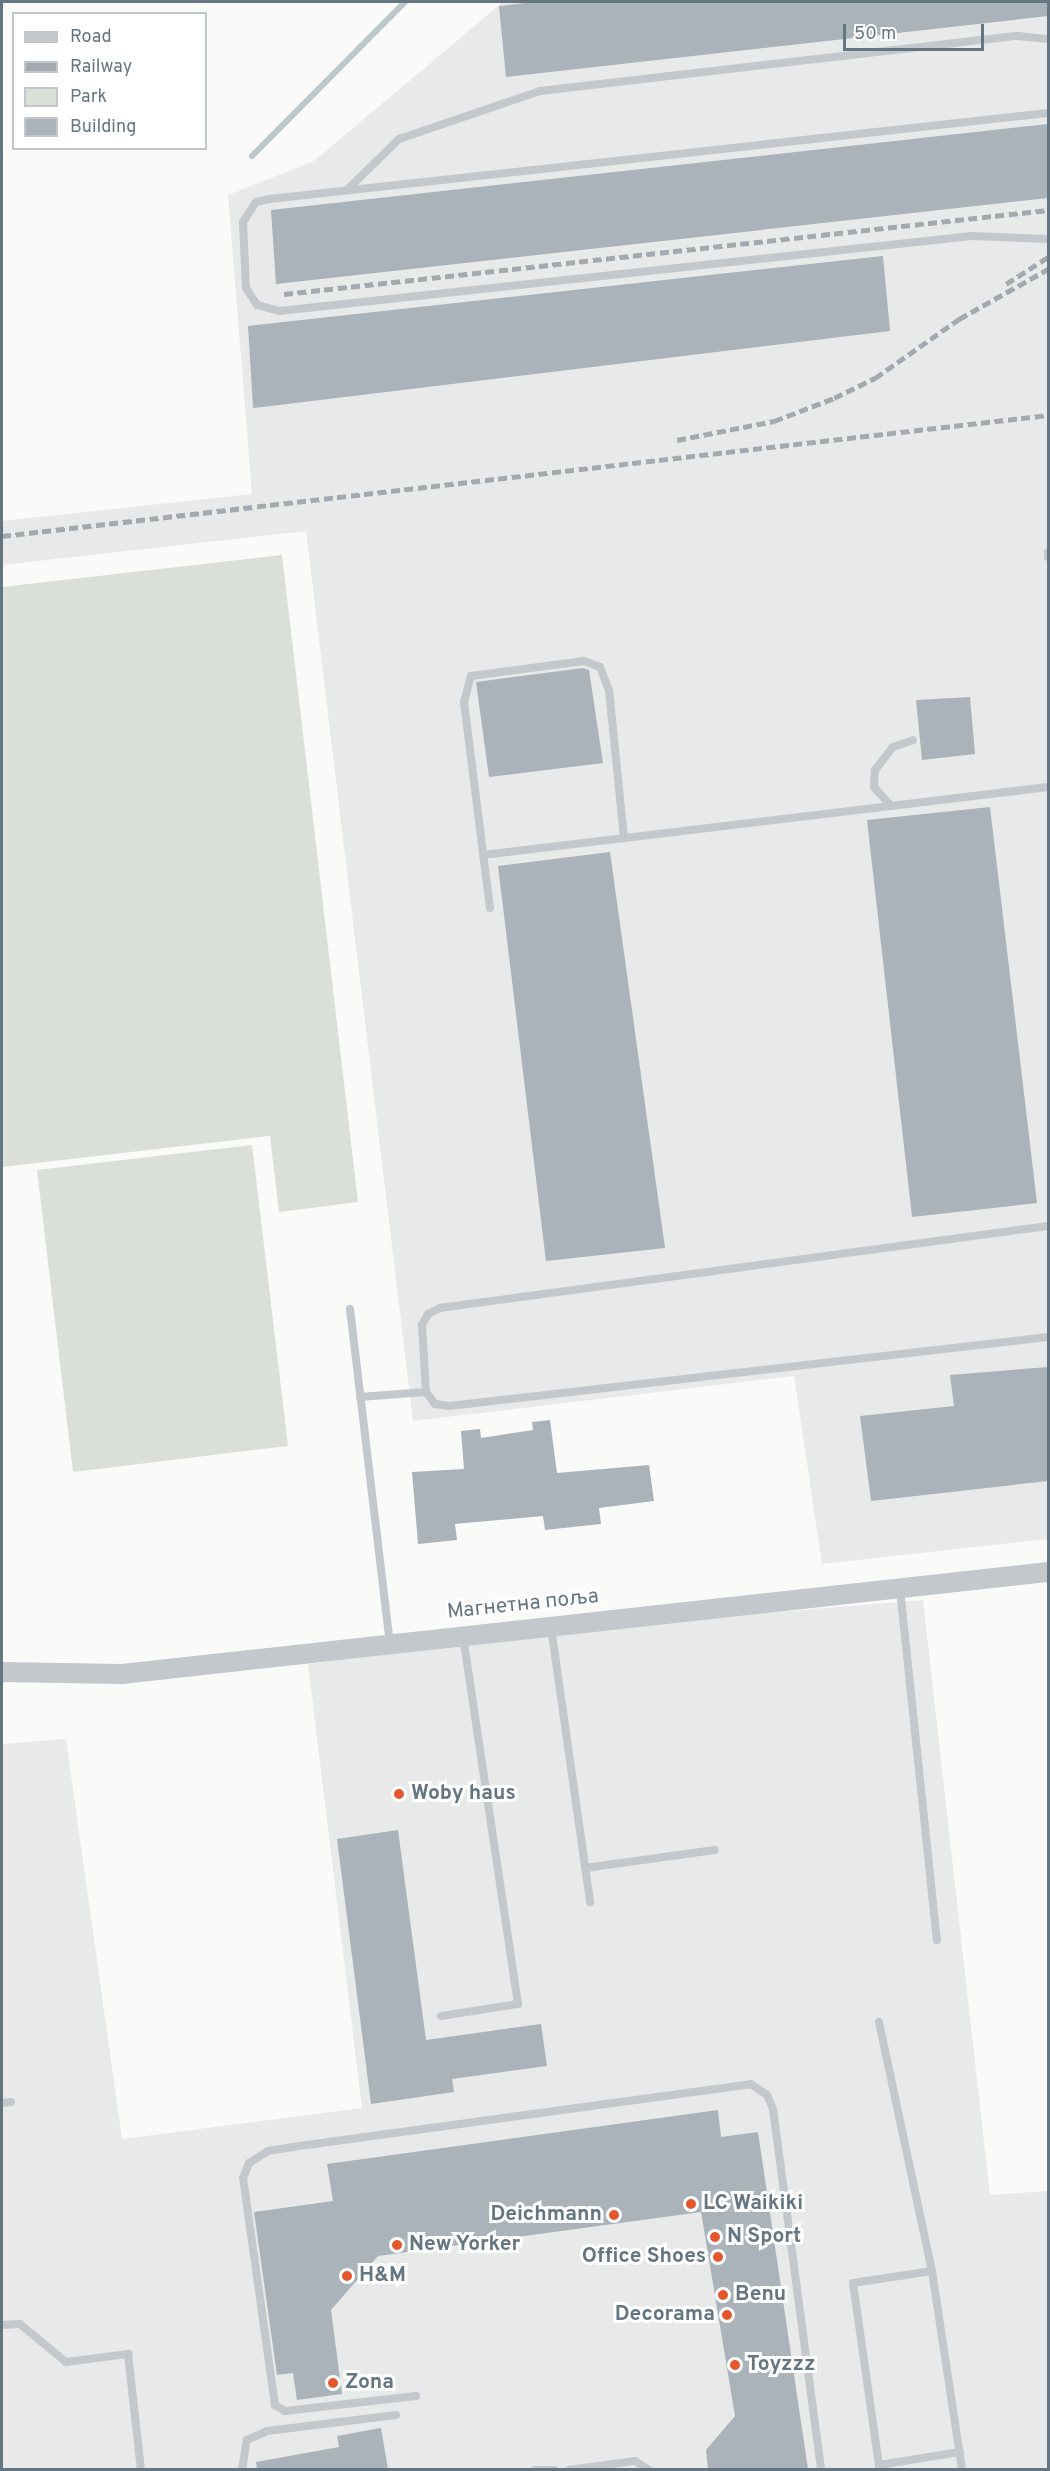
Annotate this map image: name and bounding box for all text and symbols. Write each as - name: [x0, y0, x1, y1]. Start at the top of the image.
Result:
- legend: [12, 12, 207, 150]
- scale bar: [846, 12, 987, 50]
- text: 50 m: [854, 23, 896, 46]
- text: Road: [70, 26, 112, 49]
- text: Railway: [70, 56, 132, 79]
- text: Park: [70, 86, 107, 109]
- text: Building: [70, 116, 136, 139]
- street label: Магнетна поља: [446, 1585, 600, 1625]
- place label: Woby haus: [411, 1781, 516, 1807]
- marker: Woby haus: [392, 1787, 406, 1801]
- place label: LC Waikiki: [703, 2191, 803, 2217]
- marker: LC Waikiki: [684, 2197, 698, 2211]
- place label: Deichmann: [491, 2202, 602, 2228]
- marker: Deichmann: [607, 2208, 621, 2222]
- place label: N Sport: [727, 2224, 801, 2250]
- marker: N Sport: [708, 2230, 722, 2244]
- place label: New Yorker: [409, 2232, 521, 2258]
- marker: New Yorker: [390, 2238, 404, 2252]
- place label: Office Shoes: [582, 2244, 706, 2270]
- marker: Office Shoes: [711, 2250, 725, 2264]
- place label: H&M: [359, 2263, 406, 2289]
- marker: H&M: [340, 2269, 354, 2283]
- place label: Benu: [735, 2282, 786, 2308]
- marker: Benu: [716, 2288, 730, 2302]
- place label: Decorama: [615, 2302, 715, 2328]
- marker: Decorama: [720, 2308, 734, 2322]
- place label: Toyzzz: [747, 2352, 815, 2378]
- marker: Toyzzz: [728, 2358, 742, 2372]
- place label: Zona: [345, 2370, 394, 2396]
- marker: Zona: [326, 2376, 340, 2390]

